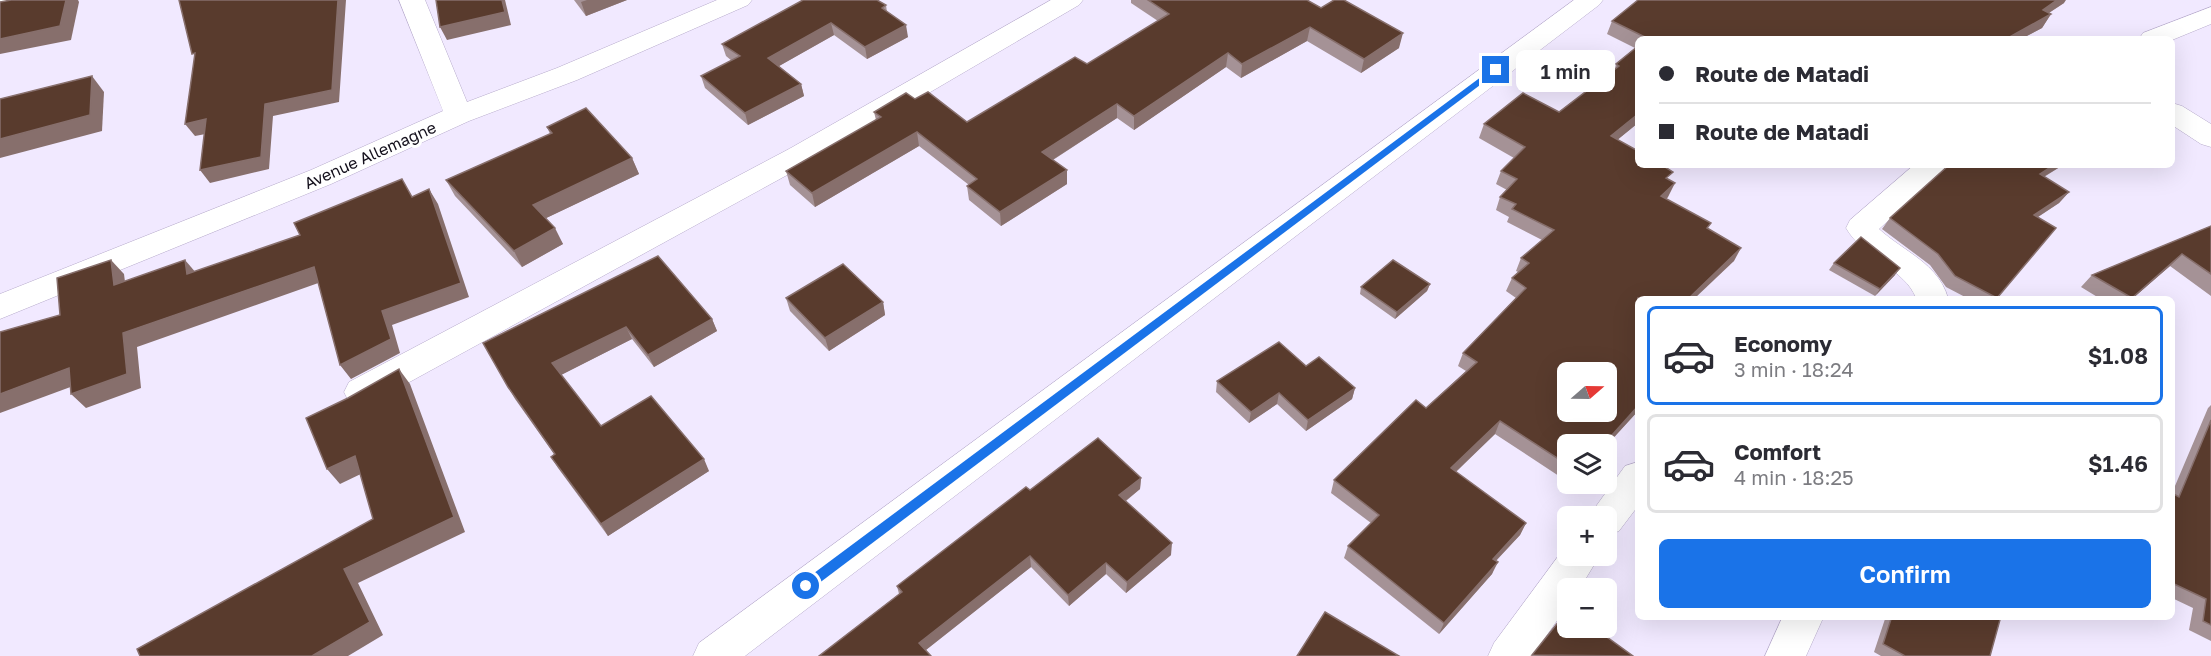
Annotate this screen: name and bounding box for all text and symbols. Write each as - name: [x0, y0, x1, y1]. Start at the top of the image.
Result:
- callout: 1 min: [1517, 49, 1616, 91]
- route end: [1482, 56, 1509, 83]
- text: 1 min: [1540, 59, 1591, 83]
- text: Route de Matadi: [1695, 60, 1869, 87]
- street label: Avenue Allemagne: [301, 117, 439, 193]
- text: Route de Matadi: [1695, 118, 1869, 145]
- icon: car: [1662, 329, 1716, 383]
- text: Economy: [1734, 330, 1832, 357]
- text: $1.08: [2088, 342, 2148, 369]
- text: 3 min · 18:24: [1734, 357, 1854, 381]
- north arrow: [1557, 362, 1617, 422]
- map controls: [1557, 362, 1617, 638]
- button: layers: [1557, 434, 1617, 494]
- icon: car: [1662, 437, 1716, 491]
- text: Comfort: [1734, 438, 1821, 465]
- text: $1.46: [2088, 450, 2148, 477]
- text: 4 min · 18:25: [1734, 465, 1854, 489]
- button: +: [1557, 506, 1617, 566]
- button: Confirm: [1659, 539, 2151, 608]
- route start: [792, 572, 819, 599]
- button: −: [1557, 578, 1617, 638]

